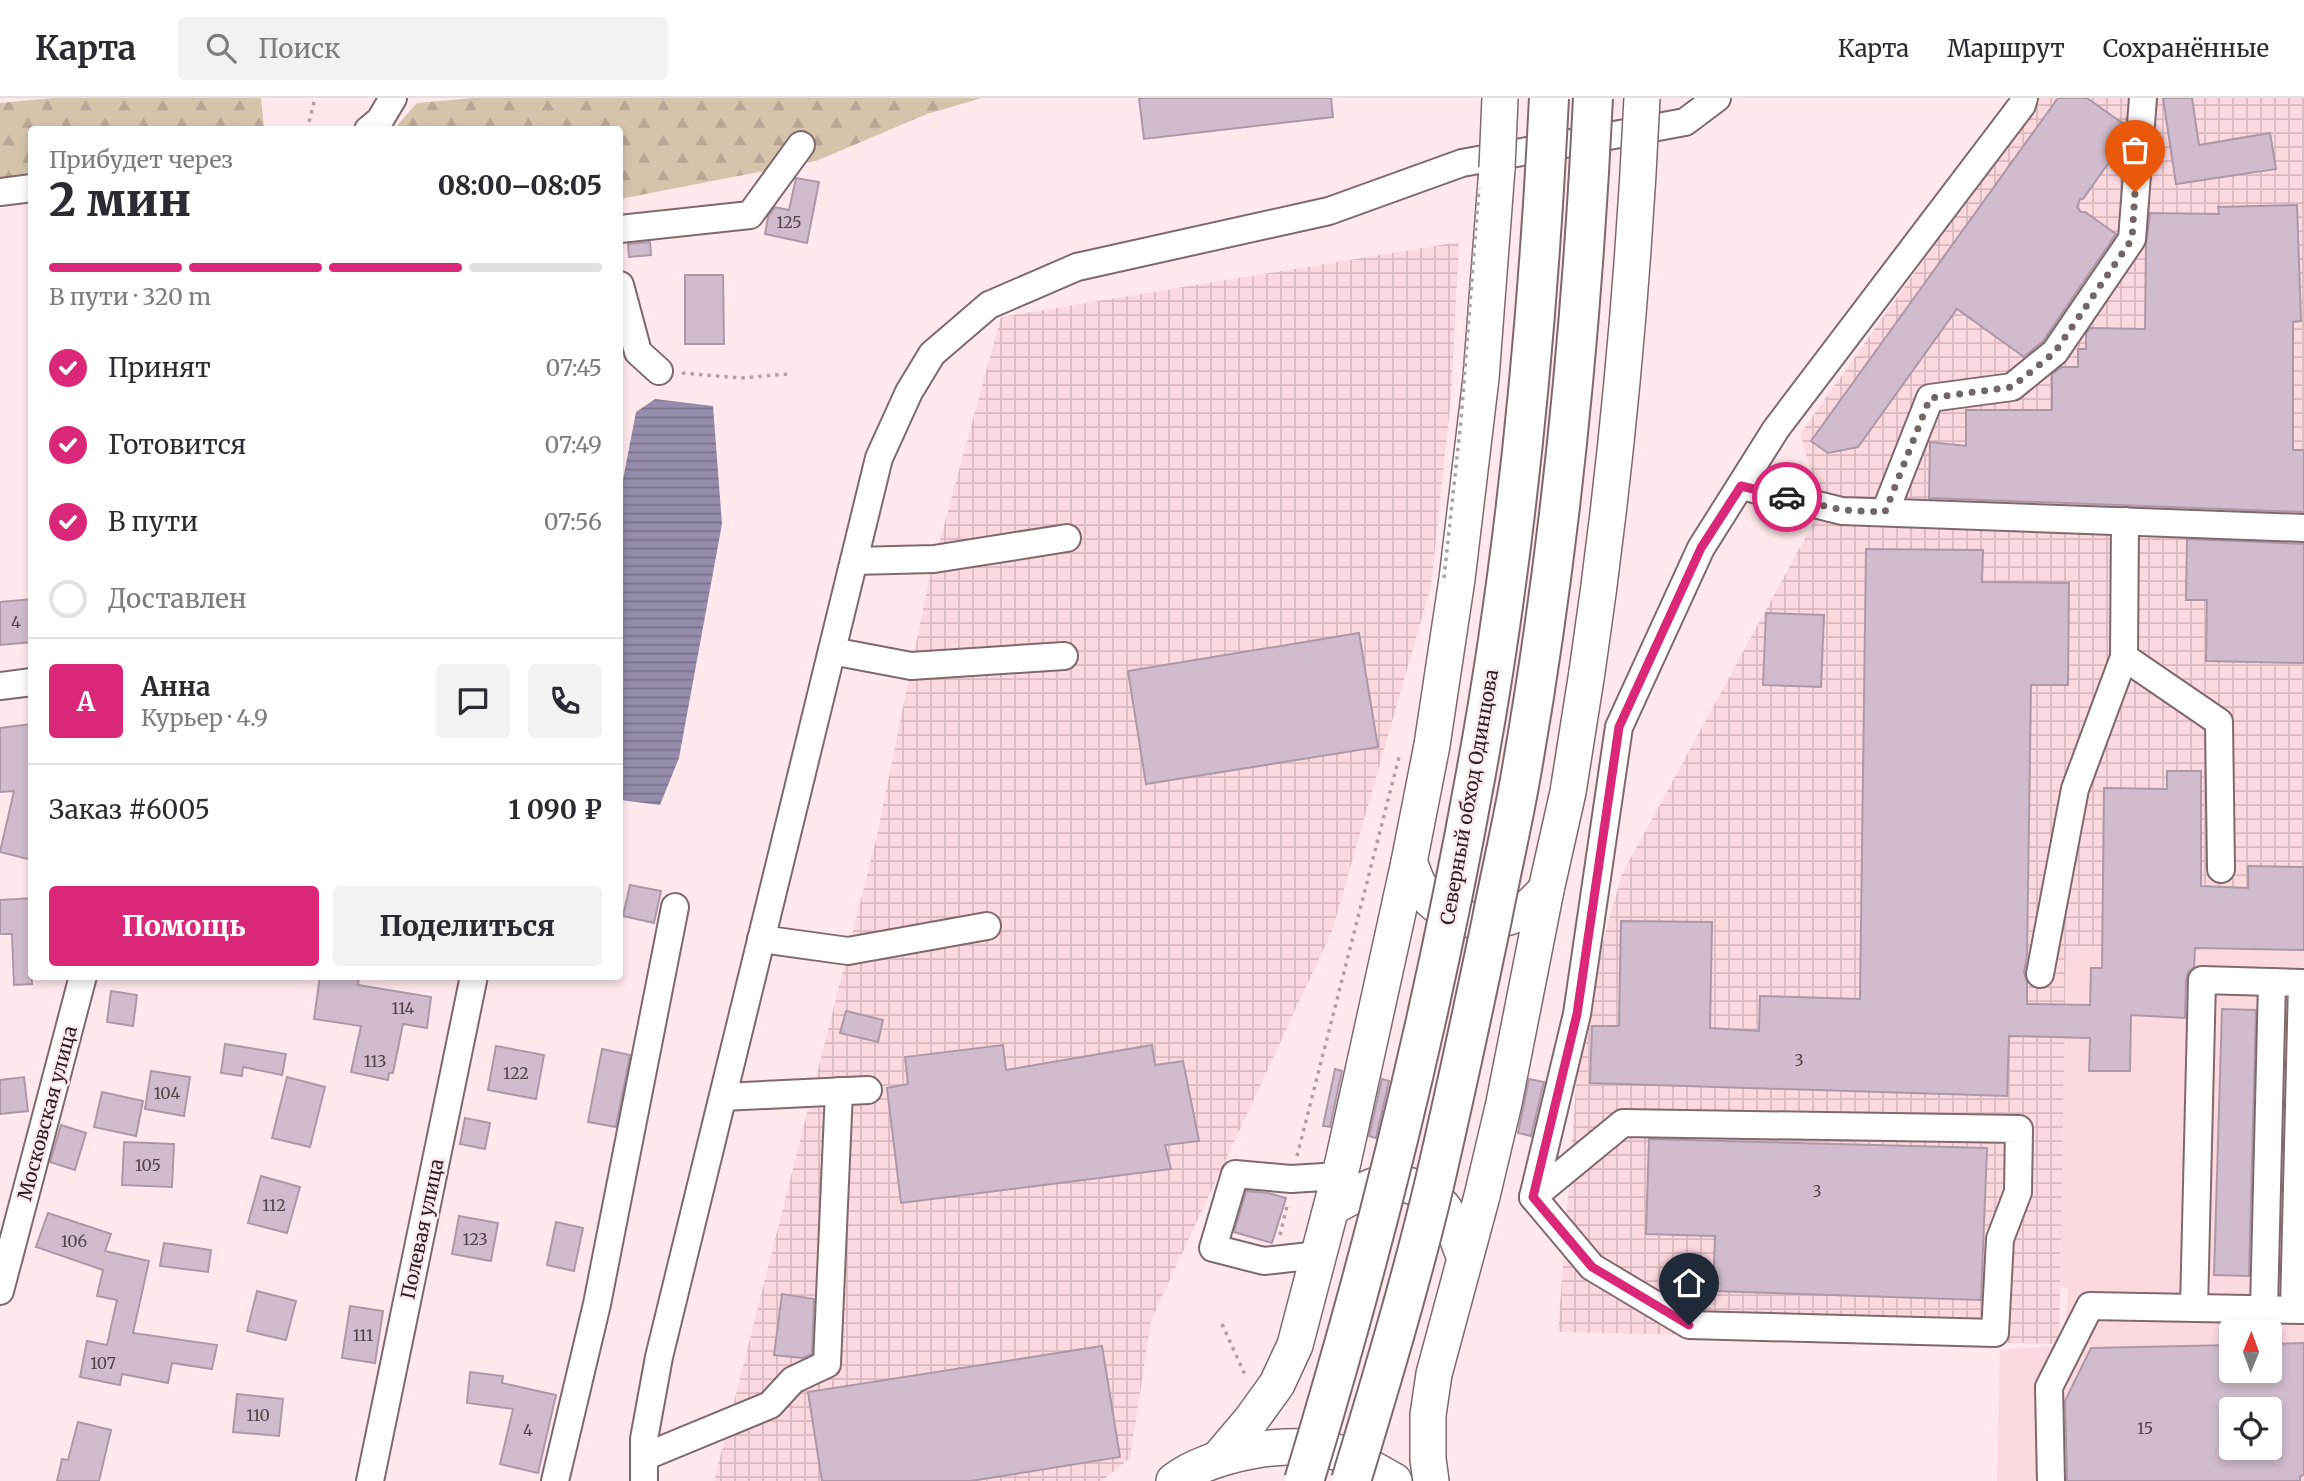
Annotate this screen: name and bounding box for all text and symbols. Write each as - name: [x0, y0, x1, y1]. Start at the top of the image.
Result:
- search box: [178, 17, 668, 80]
- text: Карта: [35, 28, 136, 69]
- icon: search: [202, 29, 240, 67]
- text: Поиск: [258, 32, 341, 65]
- text: Карта: [1838, 33, 1909, 64]
- text: Маршрут: [1947, 33, 2065, 64]
- text: Сохранённые: [2103, 33, 2269, 64]
- pin: [2105, 120, 2165, 192]
- icon: bag: [2116, 131, 2154, 169]
- text: Прибудет через: [49, 145, 233, 174]
- text: 08:00–08:05: [438, 169, 602, 202]
- text: 2 мин: [49, 171, 191, 229]
- house number: 125: [776, 212, 802, 232]
- text: В пути · 320 m: [49, 282, 211, 311]
- icon: check: [49, 349, 87, 387]
- text: Принят: [108, 351, 211, 384]
- text: 07:45: [546, 353, 602, 382]
- icon: check: [49, 426, 87, 464]
- text: Готовится: [108, 428, 246, 461]
- text: 07:49: [545, 430, 602, 459]
- courier: [1752, 462, 1822, 532]
- icon: car: [1768, 478, 1806, 516]
- icon: check: [49, 503, 87, 541]
- text: В пути: [108, 505, 198, 538]
- text: 07:56: [544, 507, 602, 536]
- text: Доставлен: [108, 582, 247, 615]
- house number: 4: [11, 612, 21, 632]
- button: chat: [436, 664, 510, 738]
- button: phone: [528, 664, 602, 738]
- street label: Северный обход Одинцова: [1435, 667, 1503, 927]
- text: Анна: [141, 670, 211, 703]
- text: А: [77, 685, 95, 718]
- text: Курьер · 4.9: [141, 703, 268, 732]
- text: Заказ #6005: [49, 793, 210, 826]
- text: 1 090 ₽: [508, 793, 602, 826]
- button: Помощь: [49, 886, 319, 966]
- button: Поделиться: [333, 886, 602, 966]
- house number: 114: [392, 998, 415, 1018]
- street label: Московская улица: [12, 1023, 82, 1203]
- house number: 3: [1794, 1050, 1804, 1070]
- house number: 113: [364, 1051, 386, 1071]
- house number: 122: [503, 1063, 529, 1083]
- house number: 104: [154, 1083, 180, 1103]
- house number: 105: [135, 1155, 161, 1175]
- street label: Полевая улица: [395, 1157, 449, 1301]
- house number: 3: [1812, 1181, 1822, 1201]
- house number: 112: [262, 1195, 286, 1215]
- house number: 123: [462, 1229, 488, 1249]
- house number: 106: [61, 1231, 88, 1251]
- pin: [1659, 1253, 1719, 1325]
- icon: home: [1670, 1264, 1708, 1302]
- north arrow: [2219, 1320, 2282, 1382]
- map controls: [2219, 1320, 2282, 1460]
- house number: 111: [353, 1325, 373, 1345]
- house number: 107: [90, 1353, 116, 1373]
- button: locate: [2219, 1397, 2282, 1460]
- house number: 110: [246, 1405, 270, 1425]
- house number: 15: [2137, 1418, 2153, 1438]
- house number: 4: [523, 1420, 533, 1440]

